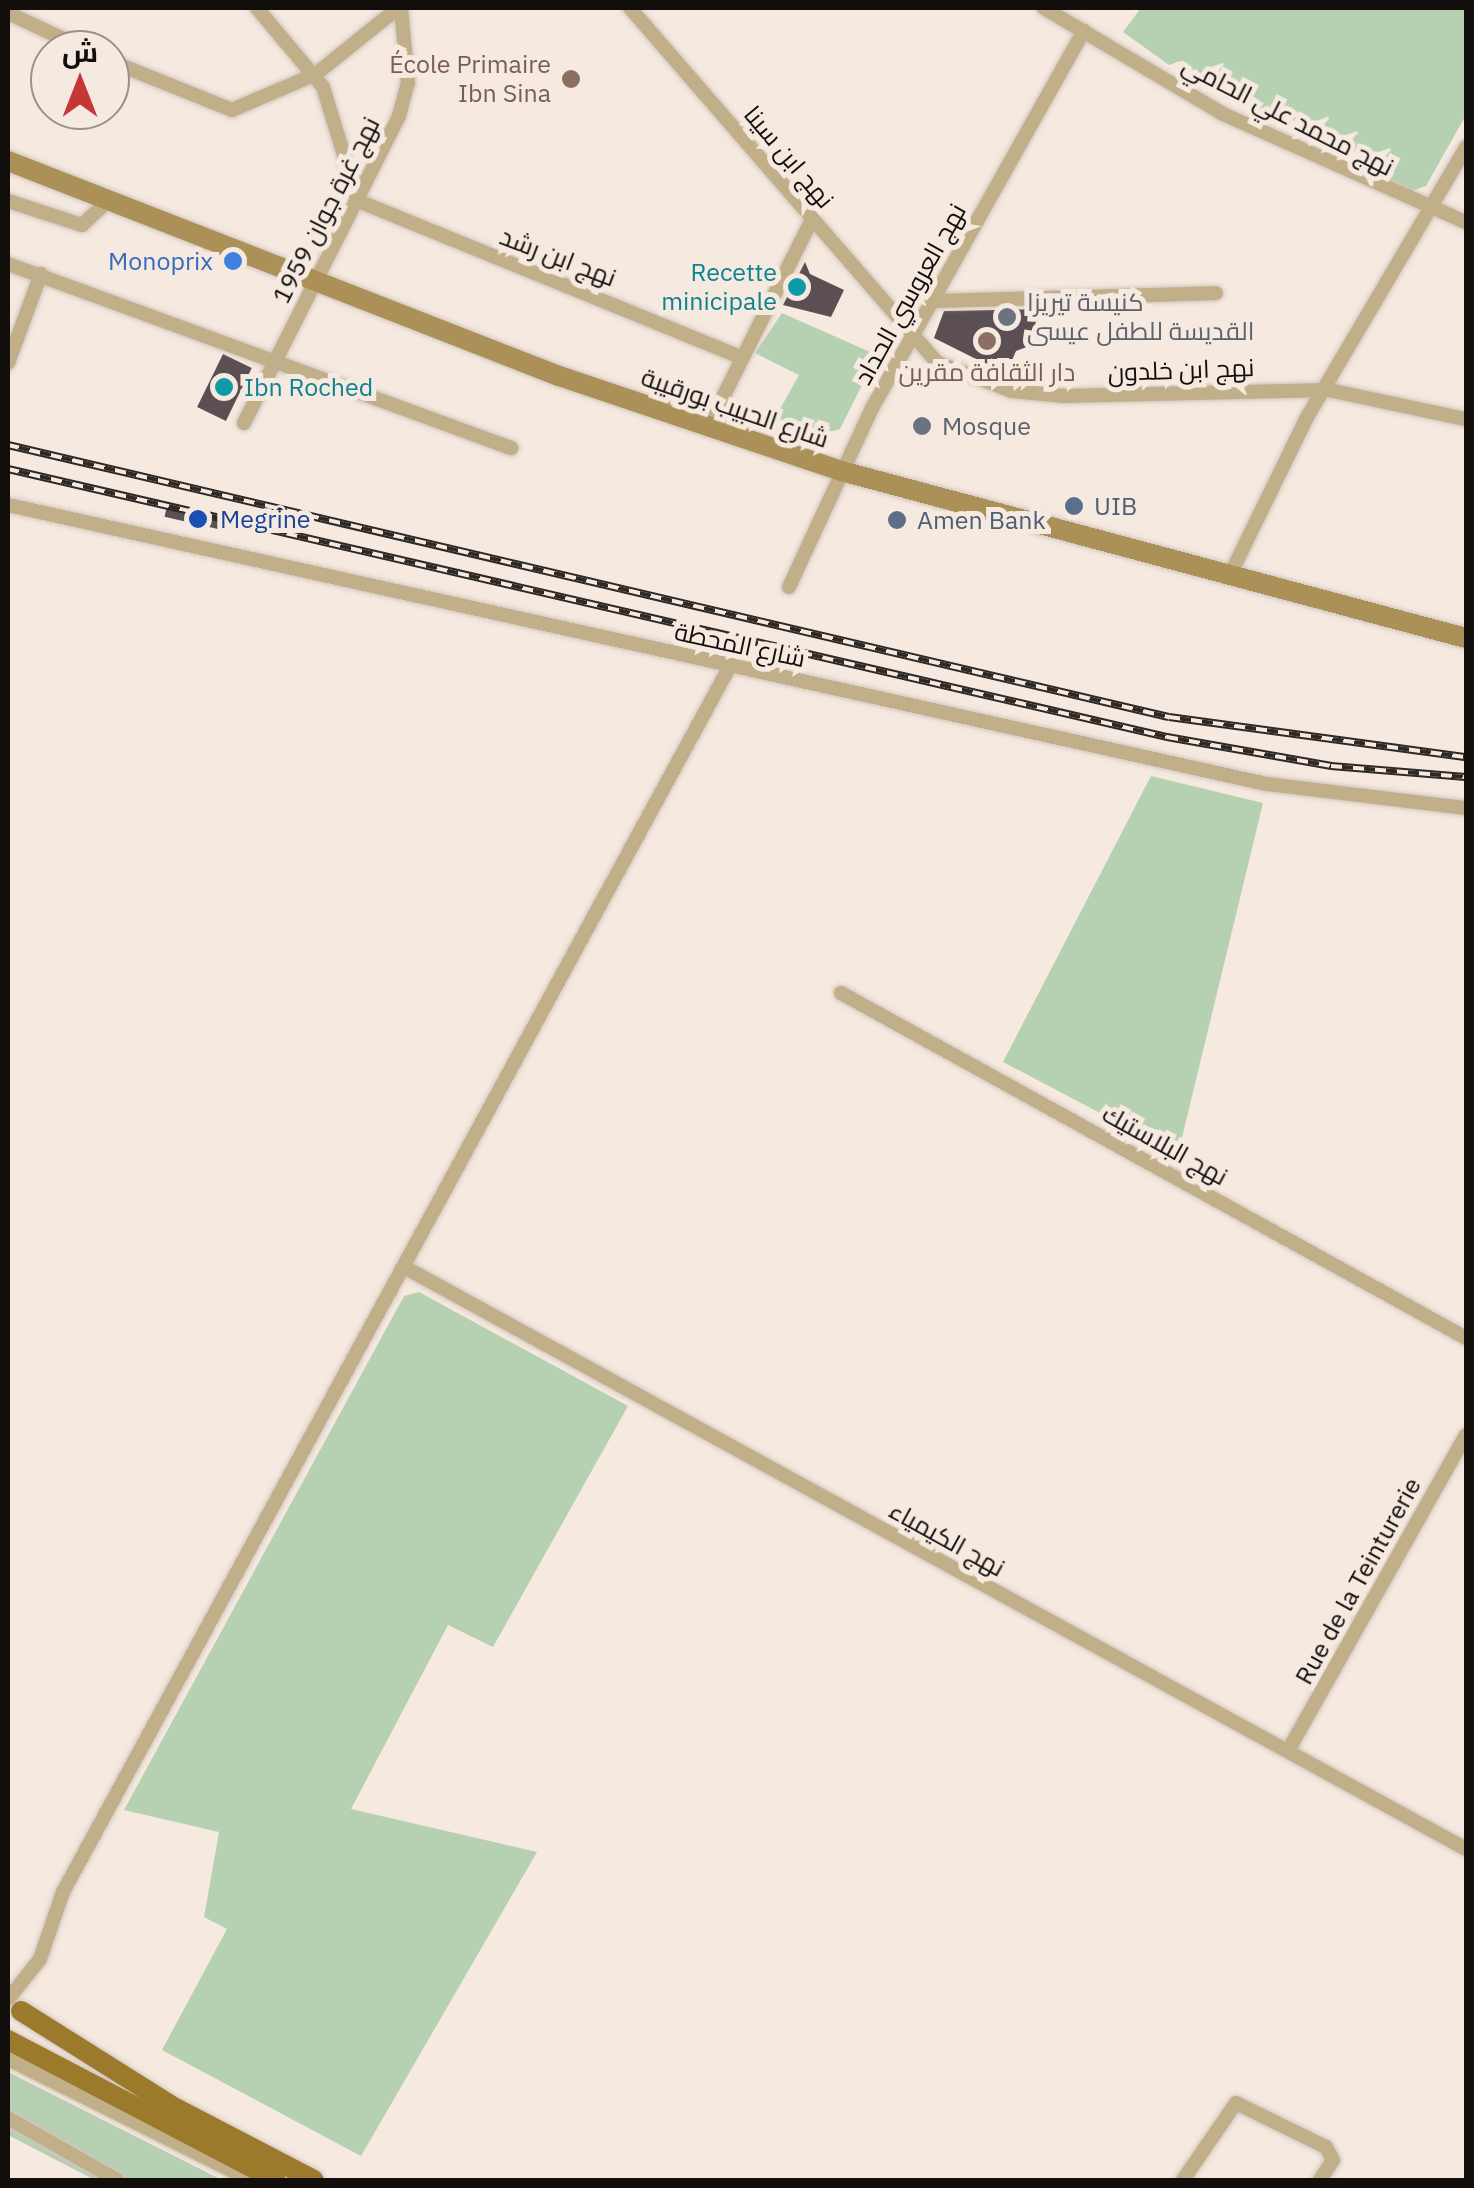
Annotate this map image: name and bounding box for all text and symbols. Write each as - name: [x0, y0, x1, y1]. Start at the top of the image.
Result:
- north arrow: [30, 30, 130, 130]
- text: ش: [62, 33, 98, 70]
- place label: École Primaire Ibn Sina: [389, 50, 551, 109]
- street label: نهج محمد علي الحامي: [1177, 50, 1399, 182]
- marker: École Primaire Ibn Sina: [560, 68, 582, 90]
- street label: نهج ابن سينا: [738, 100, 840, 214]
- street label: نهج غرة جوان 1959: [266, 112, 386, 308]
- street label: نهج العروسي الحداد: [848, 198, 972, 390]
- street label: نهج ابن رشد: [496, 221, 620, 293]
- place label: Monoprix: [108, 246, 213, 276]
- marker: Monoprix: [222, 250, 244, 272]
- place label: Recette minicipale: [661, 258, 777, 317]
- marker: Recette minicipale: [786, 276, 808, 298]
- place label: كنيسة تيريزا القديسة للطفل عيسى: [1027, 288, 1254, 347]
- marker: كنيسة تيريزا القديسة للطفل عيسى: [996, 306, 1018, 328]
- marker: دار الثقافة مقرين: [976, 330, 998, 352]
- street label: نهج ابن خلدون: [1107, 352, 1255, 388]
- place label: دار الثقافة مقرين: [899, 357, 1075, 387]
- street label: شارع الحبيب بورقيبة: [637, 362, 833, 454]
- place label: Ibn Roched: [244, 372, 373, 402]
- marker: Ibn Roched: [213, 376, 235, 398]
- place label: Mosque: [942, 411, 1031, 441]
- marker: Mosque: [911, 415, 933, 437]
- place label: UIB: [1094, 491, 1137, 521]
- marker: UIB: [1063, 495, 1085, 517]
- place label: Megrine: [220, 504, 311, 534]
- place label: Amen Bank: [917, 505, 1046, 535]
- marker: Megrine: [185, 506, 211, 532]
- marker: Amen Bank: [886, 509, 908, 531]
- street label: شارع المحطة: [672, 616, 808, 674]
- street label: نهج البلاستيك: [1097, 1098, 1233, 1192]
- street label: Rue de la Teinturerie: [1289, 1472, 1427, 1690]
- street label: نهج الكيمياء: [884, 1495, 1010, 1583]

